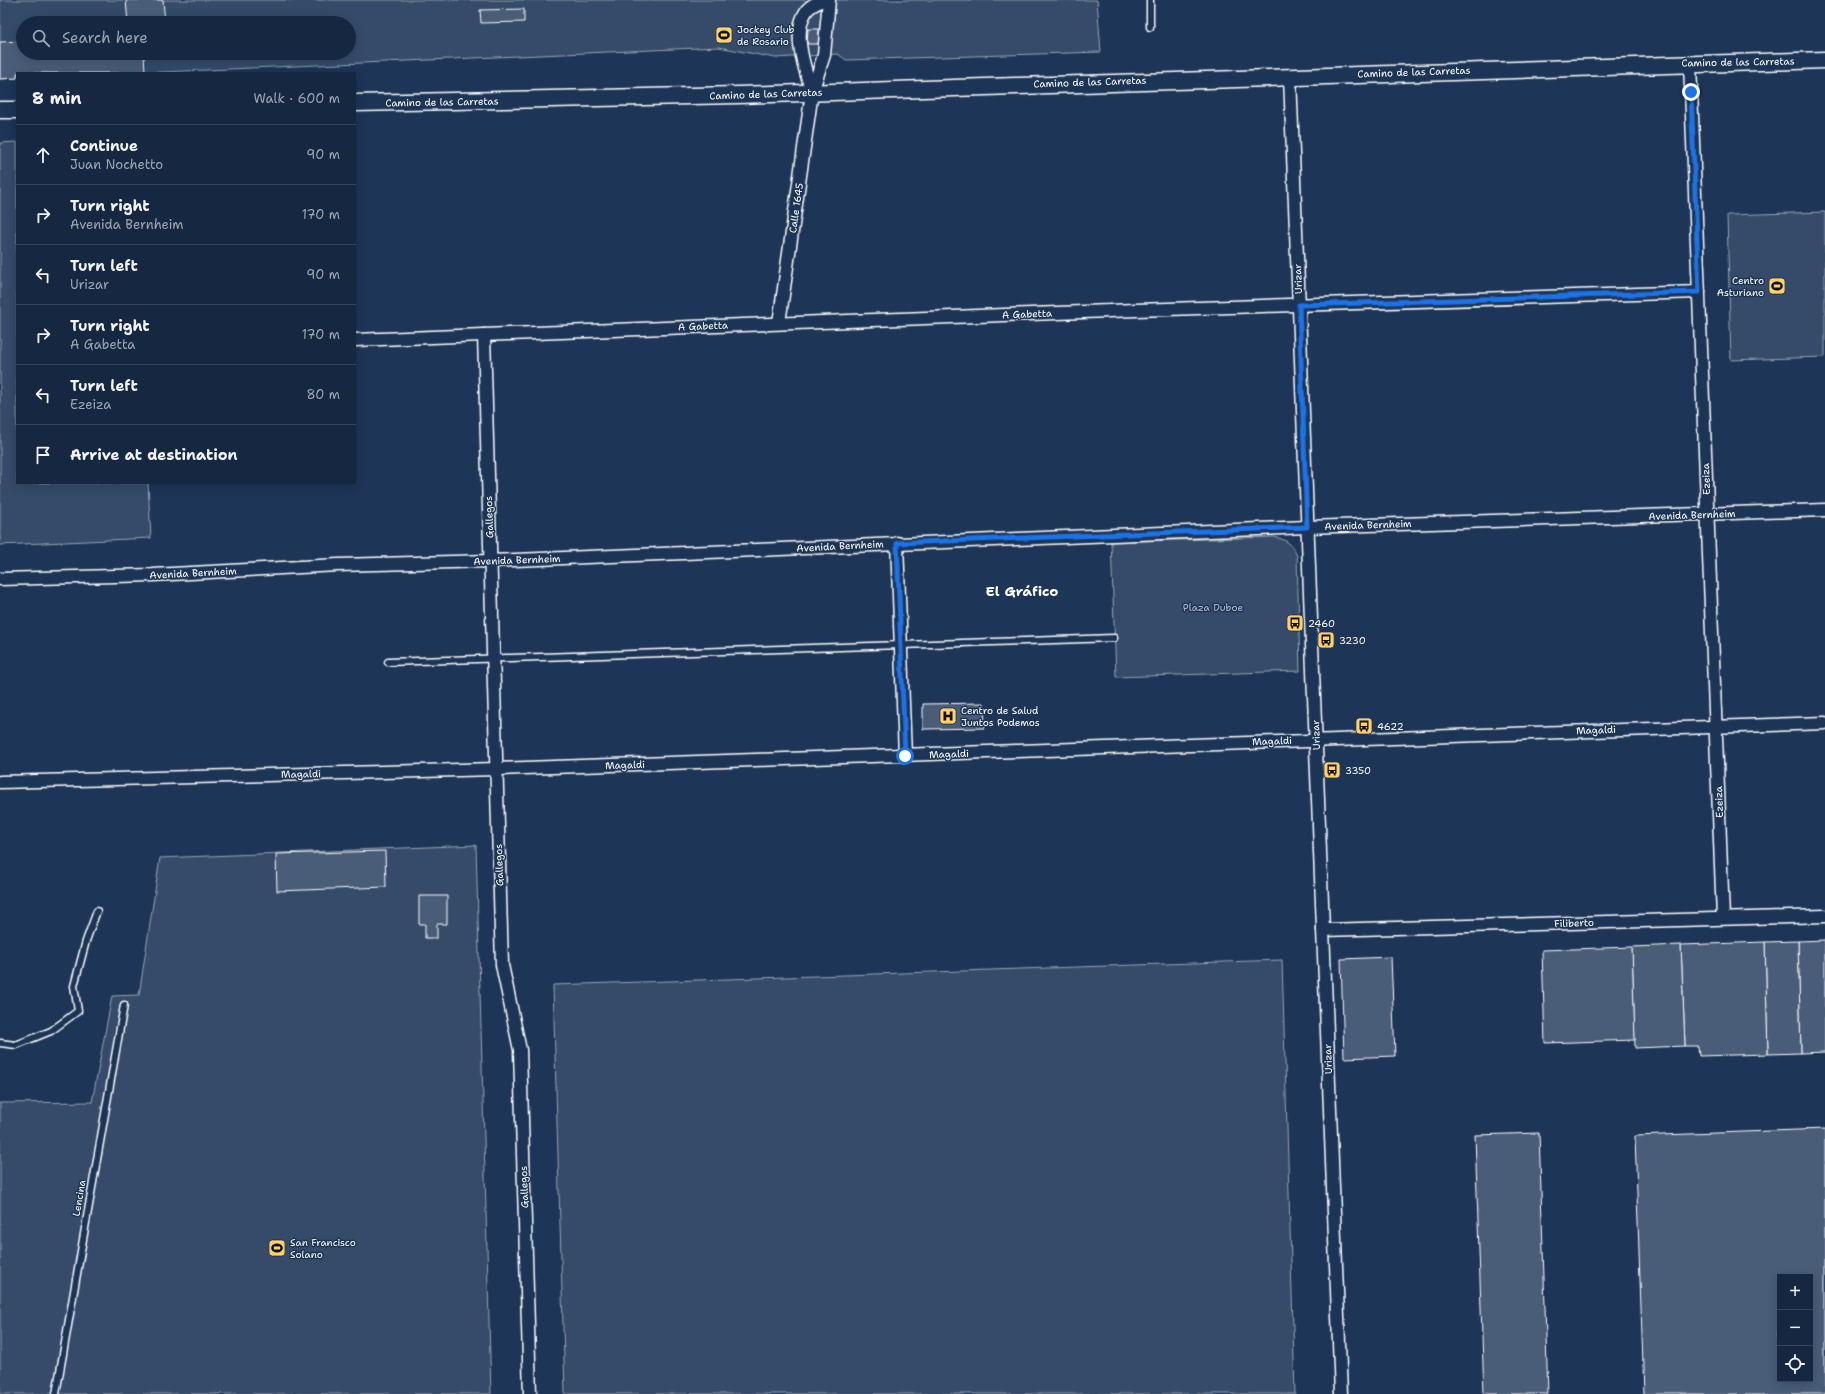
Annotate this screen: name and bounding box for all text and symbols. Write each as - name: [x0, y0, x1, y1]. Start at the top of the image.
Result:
- search box: [16, 16, 356, 60]
- place label: Jockey Club de Rosario: [737, 23, 795, 48]
- sports icon: Jockey Club de Rosario: [714, 25, 734, 45]
- icon: search: [30, 27, 52, 49]
- text: Search here: [62, 28, 148, 48]
- street label: Camino de las Carretas: [1681, 55, 1795, 69]
- street label: Camino de las Carretas: [1357, 64, 1471, 80]
- street label: Camino de las Carretas: [1033, 74, 1147, 90]
- route end: [1682, 83, 1700, 101]
- street label: Camino de las Carretas: [709, 86, 823, 102]
- text: 8 min: [32, 87, 82, 109]
- text: Walk · 600 m: [254, 90, 340, 107]
- street label: Camino de las Carretas: [385, 95, 499, 109]
- text: Continue: [70, 136, 138, 156]
- icon: ahead: [32, 144, 54, 166]
- text: 90 m: [306, 146, 340, 163]
- text: Juan Nochetto: [70, 156, 163, 173]
- street label: Calle 1645: [786, 182, 806, 234]
- text: Turn right: [70, 196, 150, 216]
- icon: right: [32, 204, 54, 226]
- text: 170 m: [302, 206, 340, 223]
- text: Avenida Bernheim: [70, 216, 183, 233]
- text: Turn left: [70, 256, 138, 276]
- street label: Urizar: [1291, 263, 1305, 294]
- icon: left: [32, 264, 54, 286]
- text: 90 m: [306, 266, 340, 283]
- place label: Centro Asturiano: [1717, 274, 1764, 299]
- text: Urizar: [70, 276, 109, 293]
- sports icon: Centro Asturiano: [1767, 276, 1787, 296]
- street label: A Gabetta: [1002, 307, 1053, 321]
- text: Turn right: [70, 316, 150, 336]
- street label: A Gabetta: [678, 319, 729, 333]
- icon: right: [32, 324, 54, 346]
- text: 170 m: [302, 326, 340, 343]
- text: A Gabetta: [70, 336, 135, 353]
- text: Turn left: [70, 376, 138, 396]
- icon: left: [32, 384, 54, 406]
- text: 80 m: [306, 386, 340, 403]
- text: Ezeiza: [70, 396, 111, 413]
- icon: arrive: [32, 444, 54, 466]
- text: Arrive at destination: [70, 445, 238, 465]
- street label: Ezeiza: [1699, 462, 1713, 495]
- street label: Gallegos: [482, 496, 496, 538]
- street label: Avenida Bernheim: [1648, 507, 1736, 523]
- street label: Avenida Bernheim: [1324, 517, 1412, 533]
- street label: Avenida Bernheim: [796, 537, 884, 555]
- street label: Avenida Bernheim: [473, 552, 561, 568]
- street label: Avenida Bernheim: [149, 564, 237, 582]
- district label: El Gráfico: [986, 582, 1058, 600]
- park label: Plaza Duboe: [1183, 601, 1243, 614]
- bus stop icon: 2460: [1285, 613, 1305, 633]
- place label: 2460: [1308, 617, 1335, 630]
- bus stop icon: 3230: [1316, 630, 1336, 650]
- place label: 3230: [1339, 634, 1366, 647]
- place label: Centro de Salud Juntos Podemos: [961, 704, 1040, 729]
- hospital icon: Centro de Salud Juntos Podemos: [938, 706, 958, 726]
- bus stop icon: 4622: [1354, 716, 1374, 736]
- street label: Urizar: [1309, 719, 1323, 750]
- place label: 4622: [1377, 720, 1404, 733]
- street label: Magaldi: [1576, 723, 1616, 737]
- street label: Magaldi: [1252, 734, 1292, 748]
- route start: [896, 747, 914, 765]
- street label: Magaldi: [929, 747, 969, 761]
- street label: Magaldi: [605, 758, 645, 772]
- bus stop icon: 3350: [1322, 760, 1342, 780]
- place label: 3350: [1345, 764, 1371, 777]
- street label: Magaldi: [281, 767, 321, 781]
- street label: Ezeiza: [1712, 785, 1726, 818]
- street label: Gallegos: [492, 844, 506, 886]
- street label: Filiberto: [1554, 916, 1594, 930]
- street label: Urizar: [1321, 1043, 1335, 1074]
- street label: Gallegos: [517, 1166, 531, 1208]
- street label: Lencina: [69, 1178, 89, 1217]
- place label: San Francisco Solano: [290, 1236, 356, 1261]
- sports icon: San Francisco Solano: [267, 1238, 287, 1258]
- map controls: [1777, 1274, 1813, 1382]
- button: +: [1777, 1274, 1813, 1310]
- button: −: [1777, 1310, 1813, 1346]
- button: locate: [1777, 1346, 1813, 1382]

